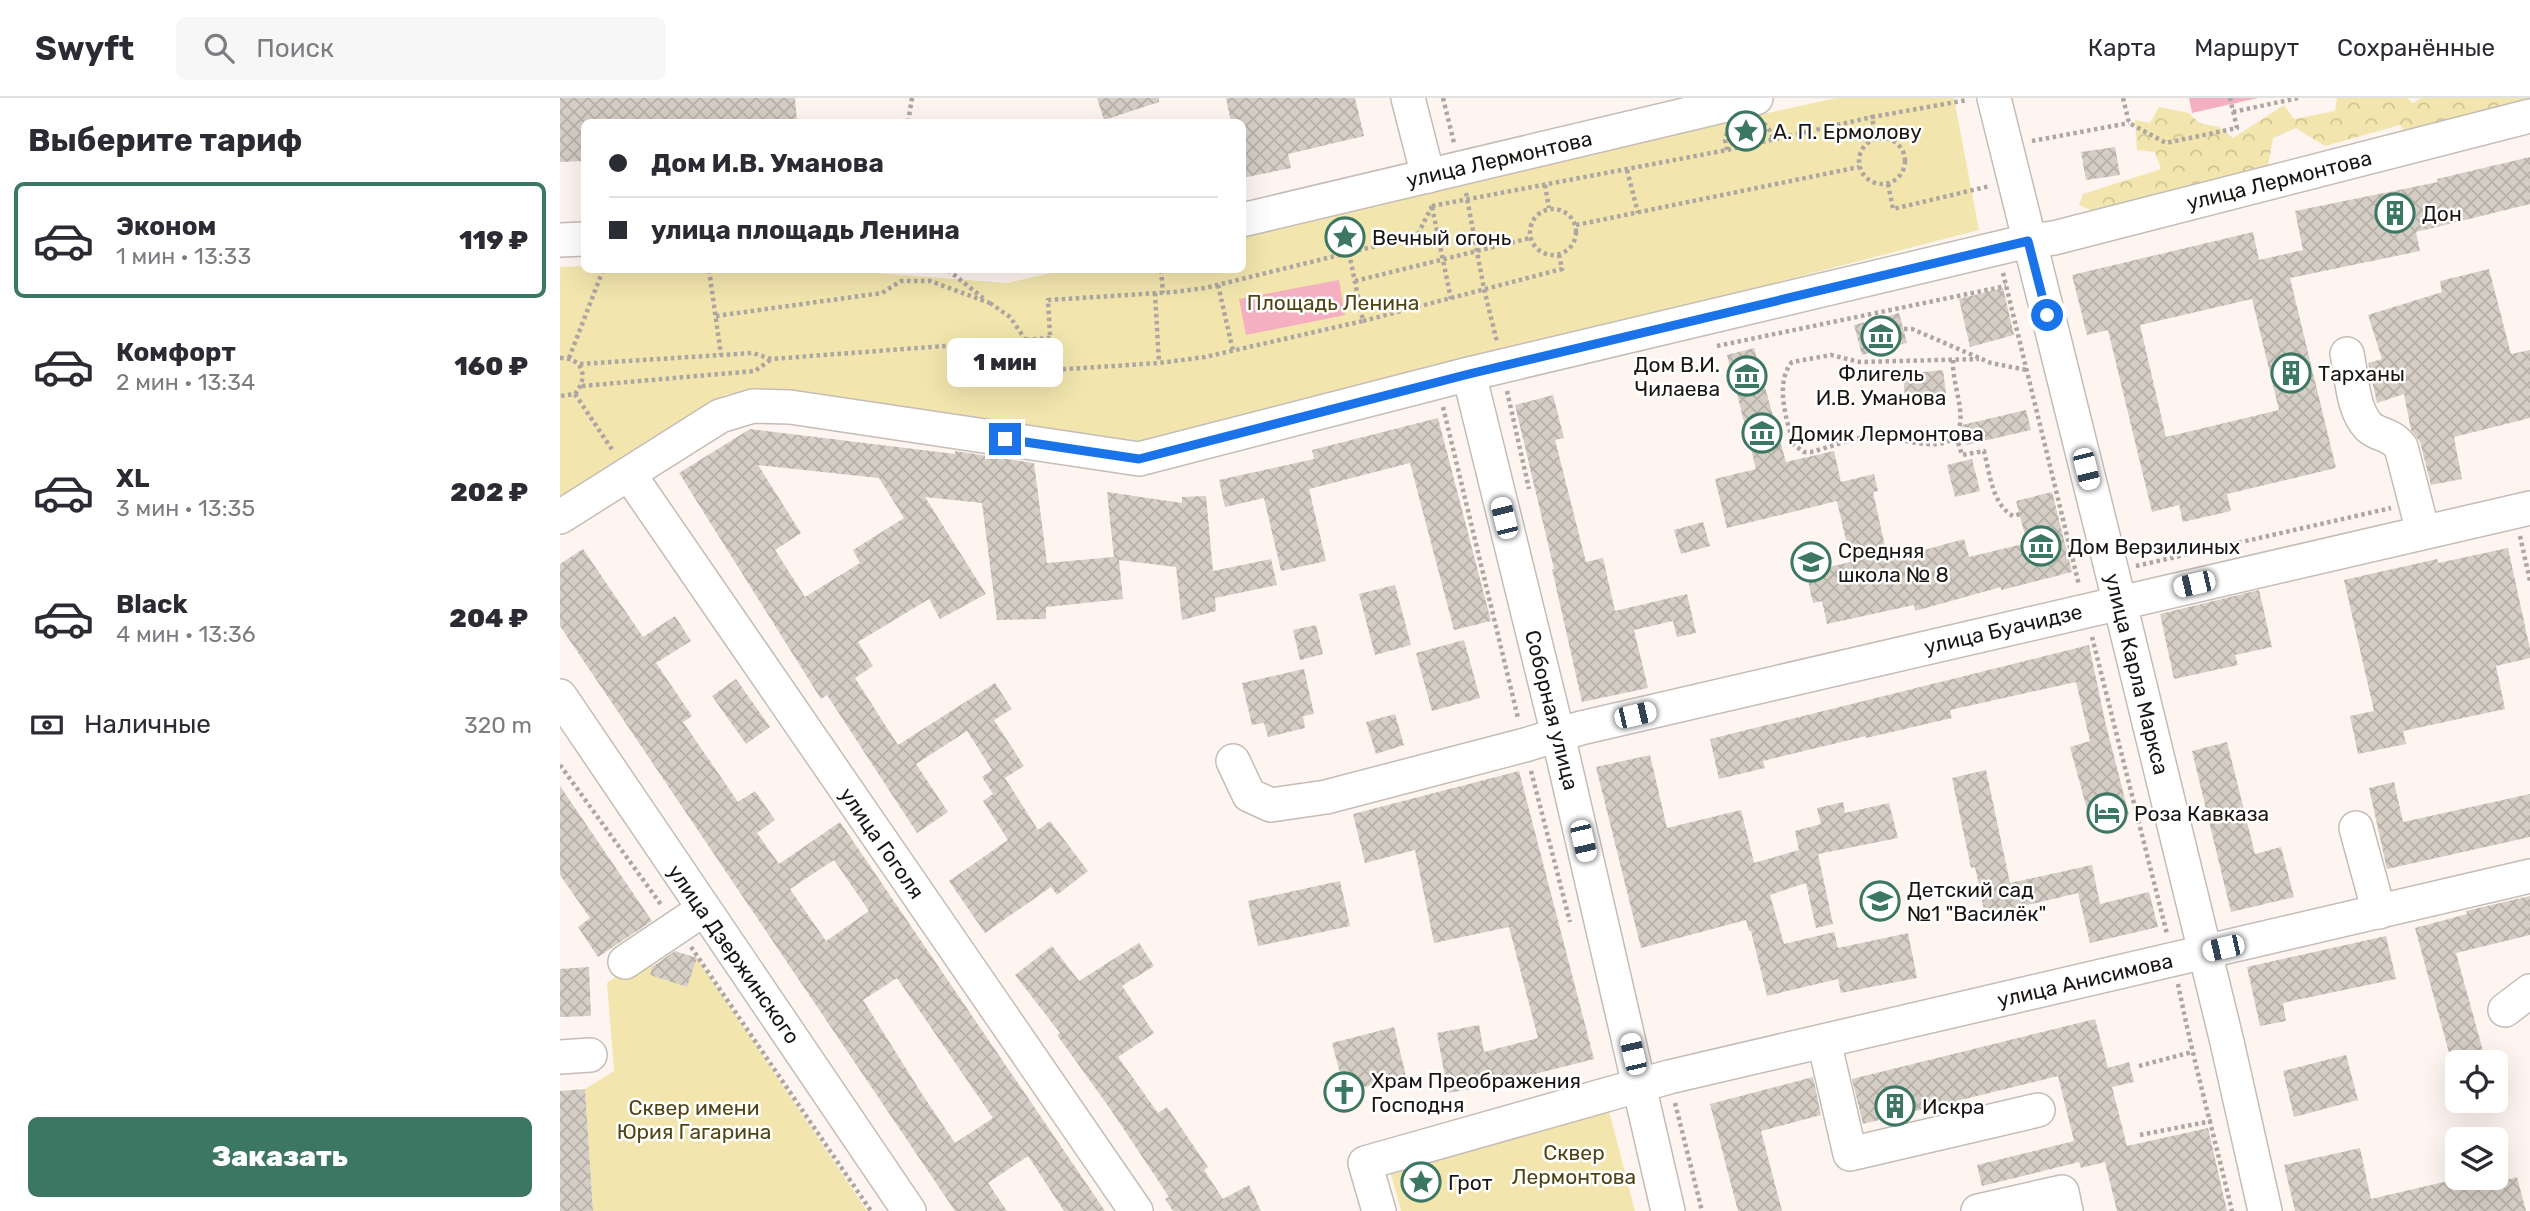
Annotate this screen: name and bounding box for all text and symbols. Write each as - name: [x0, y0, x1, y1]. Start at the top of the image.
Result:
- search box: [176, 17, 666, 80]
- text: Swyft: [35, 29, 134, 68]
- icon: search: [200, 29, 238, 67]
- text: Поиск: [256, 33, 334, 64]
- text: Карта: [2088, 34, 2156, 62]
- text: Маршрут: [2194, 34, 2299, 62]
- text: Сохранённые: [2337, 34, 2495, 62]
- place icon: А. П. Ермолову: [1725, 110, 1767, 152]
- place label: А. П. Ермолову: [1773, 119, 1922, 144]
- text: Выберите тариф: [28, 121, 302, 159]
- street label: улица Лермонтова: [1404, 125, 1594, 193]
- street label: улица Лермонтова: [2184, 145, 2374, 215]
- text: Дом И.В. Уманова: [651, 148, 884, 179]
- building icon: Дон: [2374, 192, 2416, 234]
- place label: Дон: [2422, 201, 2462, 226]
- icon: car: [32, 209, 95, 272]
- text: Эконом: [116, 211, 216, 242]
- text: улица площадь Ленина: [651, 215, 960, 246]
- place icon: Вечный огонь: [1324, 216, 1366, 258]
- text: 119 ₽: [459, 225, 528, 256]
- place label: Вечный огонь: [1372, 225, 1511, 250]
- text: 1 мин · 13:33: [116, 242, 251, 270]
- park label: Площадь Ленина: [1247, 290, 1419, 315]
- route start: [2031, 299, 2063, 331]
- museum icon: Флигель И.В. Уманова: [1860, 315, 1902, 357]
- icon: car: [32, 335, 95, 398]
- text: Комфорт: [116, 337, 236, 368]
- callout: 1 мин: [947, 338, 1063, 386]
- text: 1 мин: [973, 348, 1037, 376]
- text: 160 ₽: [454, 351, 528, 382]
- place label: Дом В.И. Чилаева: [1634, 352, 1720, 401]
- building icon: Тарханы: [2270, 352, 2312, 394]
- museum icon: Дом В.И. Чилаева: [1726, 355, 1768, 397]
- place label: Флигель И.В. Уманова: [1816, 361, 1946, 410]
- place label: Тарханы: [2318, 361, 2405, 386]
- text: 2 мин · 13:34: [116, 368, 255, 396]
- museum icon: Домик Лермонтова: [1741, 412, 1783, 454]
- place label: Домик Лермонтова: [1789, 421, 1984, 446]
- route end: [989, 423, 1021, 455]
- car: [2071, 446, 2102, 492]
- icon: car: [32, 461, 95, 524]
- text: XL: [116, 463, 149, 494]
- text: 202 ₽: [450, 477, 528, 508]
- text: 3 мин · 13:35: [116, 494, 255, 522]
- car: [1489, 495, 1520, 541]
- museum icon: Дом Верзилиных: [2020, 525, 2062, 567]
- place label: Дом Верзилиных: [2068, 534, 2240, 559]
- place label: Средняя школа № 8: [1838, 538, 1949, 587]
- school or university icon: Средняя школа № 8: [1790, 541, 1832, 583]
- car: [2172, 569, 2217, 599]
- street label: улица Карла Маркса: [2100, 571, 2174, 777]
- icon: car: [32, 587, 95, 650]
- text: Black: [116, 589, 188, 620]
- street label: улица Буачидзе: [1921, 599, 2085, 659]
- text: 204 ₽: [449, 603, 528, 634]
- text: 4 мин · 13:36: [116, 620, 256, 648]
- street label: Соборная улица: [1520, 627, 1584, 793]
- car: [1613, 700, 1658, 730]
- icon: cash: [28, 706, 66, 744]
- text: Наличные: [84, 709, 211, 740]
- text: 320 m: [464, 711, 532, 739]
- street label: улица Гоголя: [834, 782, 930, 904]
- hotel icon: Роза Кавказа: [2086, 792, 2128, 834]
- place label: Роза Кавказа: [2134, 801, 2269, 826]
- car: [1569, 818, 1598, 864]
- street label: улица Дзержинского: [663, 860, 805, 1048]
- place label: Детский сад №1 "Василёк": [1907, 877, 2046, 926]
- school or university icon: Детский сад №1 "Василёк": [1859, 880, 1901, 922]
- car: [2201, 933, 2246, 963]
- street label: улица Анисимова: [1995, 948, 2175, 1012]
- car: [1619, 1031, 1648, 1077]
- map controls: [2445, 1050, 2508, 1190]
- button: locate: [2445, 1050, 2508, 1113]
- place label: Храм Преображения Господня: [1371, 1068, 1581, 1117]
- church icon: Храм Преображения Господня: [1323, 1071, 1365, 1113]
- building icon: Искра: [1874, 1085, 1916, 1127]
- place label: Искра: [1922, 1094, 1985, 1119]
- park label: Сквер имени Юрия Гагарина: [617, 1095, 771, 1144]
- button: Заказать: [28, 1117, 532, 1197]
- button: layers: [2445, 1127, 2508, 1190]
- park label: Сквер Лермонтова: [1512, 1140, 1636, 1189]
- place icon: Грот: [1400, 1161, 1442, 1203]
- place label: Грот: [1448, 1170, 1493, 1195]

